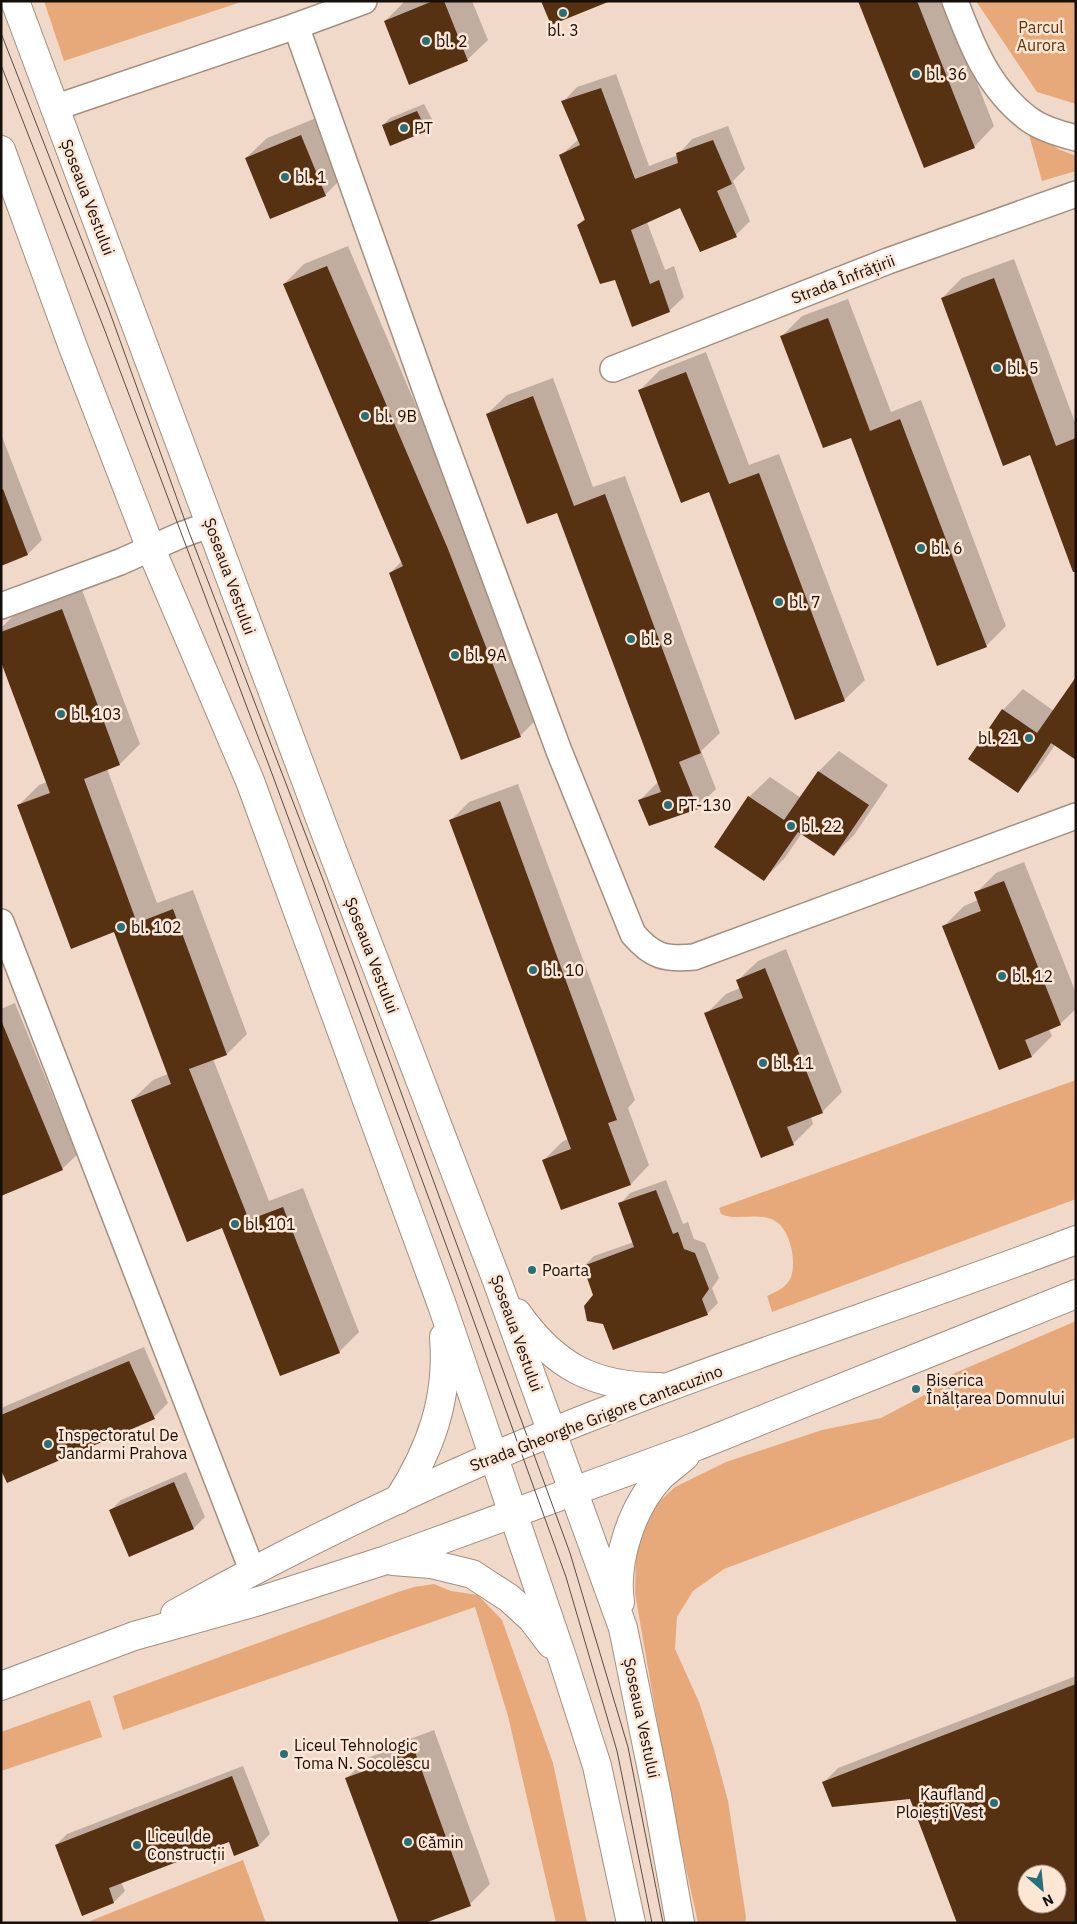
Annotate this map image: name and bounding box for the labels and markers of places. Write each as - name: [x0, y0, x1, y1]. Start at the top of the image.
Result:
- marker: bl. 3: [557, 7, 569, 19]
- place label: bl. 3: [547, 20, 579, 40]
- place label: bl. 2: [436, 31, 468, 51]
- marker: bl. 2: [420, 35, 432, 47]
- place label: bl. 36: [926, 64, 967, 84]
- marker: bl. 36: [910, 68, 922, 80]
- place label: PT: [414, 118, 433, 138]
- marker: PT: [398, 122, 410, 134]
- place label: bl. 1: [295, 167, 327, 187]
- marker: bl. 1: [279, 171, 291, 183]
- place label: bl. 5: [1007, 358, 1039, 378]
- marker: bl. 5: [991, 362, 1003, 374]
- place label: bl. 9B: [375, 406, 417, 426]
- marker: bl. 9B: [359, 410, 371, 422]
- place label: bl. 6: [931, 538, 963, 558]
- marker: bl. 6: [915, 542, 927, 554]
- place label: bl. 7: [789, 592, 821, 612]
- marker: bl. 7: [773, 596, 785, 608]
- place label: bl. 8: [641, 629, 673, 649]
- marker: bl. 8: [625, 633, 637, 645]
- place label: bl. 9A: [465, 645, 507, 665]
- marker: bl. 9A: [449, 649, 461, 661]
- place label: bl. 103: [71, 704, 122, 724]
- marker: bl. 103: [55, 708, 67, 720]
- place label: bl. 21: [978, 728, 1019, 748]
- marker: bl. 21: [1023, 732, 1035, 744]
- place label: PT-130: [678, 795, 731, 815]
- marker: PT-130: [662, 799, 674, 811]
- place label: bl. 22: [801, 816, 842, 836]
- marker: bl. 22: [785, 820, 797, 832]
- place label: bl. 102: [131, 917, 182, 937]
- marker: bl. 102: [115, 921, 127, 933]
- place label: bl. 10: [543, 960, 584, 980]
- marker: bl. 10: [527, 964, 539, 976]
- place label: bl. 12: [1012, 966, 1053, 986]
- marker: bl. 12: [996, 970, 1008, 982]
- place label: bl. 11: [773, 1053, 814, 1073]
- marker: bl. 11: [757, 1057, 769, 1069]
- place label: bl. 101: [245, 1214, 296, 1234]
- marker: bl. 101: [229, 1218, 241, 1230]
- place label: Poarta: [542, 1260, 589, 1280]
- marker: Poarta: [526, 1264, 538, 1276]
- place label: Biserica Înălțarea Domnului: [926, 1370, 1065, 1409]
- marker: Biserica Înălțarea Domnului: [910, 1383, 922, 1395]
- place label: Inspectoratul De Jandarmi Prahova: [58, 1425, 188, 1463]
- marker: Inspectoratul De Jandarmi Prahova: [42, 1438, 54, 1450]
- place label: Liceul Tehnologic Toma N. Socolescu: [294, 1735, 430, 1773]
- marker: Liceul Tehnologic Toma N. Socolescu: [278, 1748, 290, 1760]
- place label: Kaufland Ploiești Vest: [896, 1784, 984, 1822]
- marker: Kaufland Ploiești Vest: [988, 1797, 1000, 1809]
- place label: Liceul de Construcții: [147, 1826, 225, 1865]
- place label: Cămin: [418, 1832, 464, 1852]
- marker: Cămin: [402, 1836, 414, 1848]
- marker: Liceul de Construcții: [131, 1839, 143, 1851]

